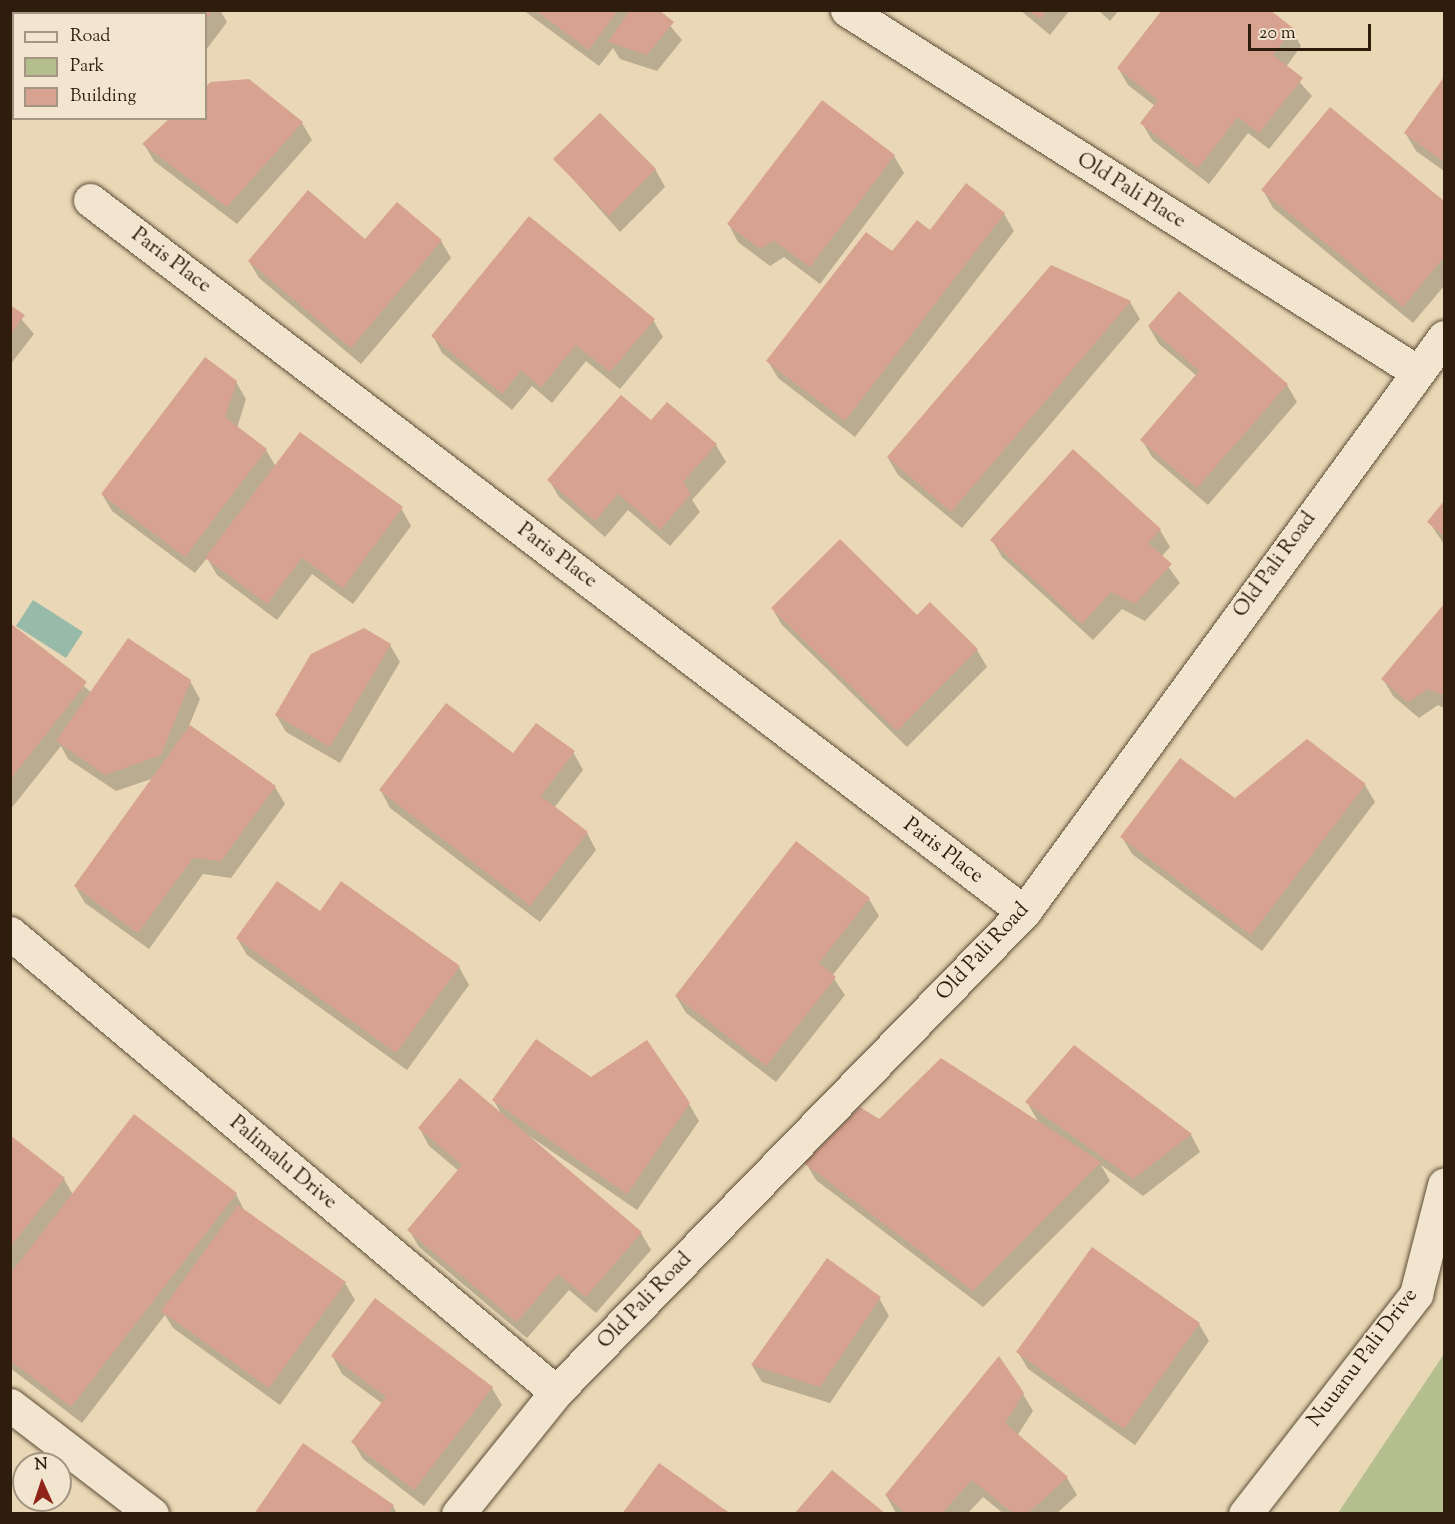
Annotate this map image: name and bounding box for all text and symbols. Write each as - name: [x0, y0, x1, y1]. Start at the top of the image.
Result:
- legend: [12, 12, 207, 120]
- scale bar: [1251, 12, 1374, 50]
- text: 20 m: [1259, 21, 1296, 47]
- text: Road: [70, 24, 110, 50]
- text: Park: [70, 54, 104, 80]
- text: Building: [70, 84, 136, 110]
- street label: Old Pali Place: [1072, 148, 1190, 234]
- street label: Paris Place: [126, 223, 216, 299]
- street label: Old Pali Road: [1228, 507, 1322, 623]
- street label: Paris Place: [512, 518, 602, 594]
- street label: Paris Place: [898, 813, 988, 889]
- street label: Old Pali Road: [931, 898, 1035, 1006]
- street label: Palimalu Drive: [224, 1111, 342, 1215]
- street label: Old Pali Road: [593, 1247, 697, 1355]
- street label: Nuuanu Pali Drive: [1303, 1284, 1423, 1432]
- north arrow: [12, 1452, 72, 1512]
- text: N: [34, 1454, 48, 1477]

